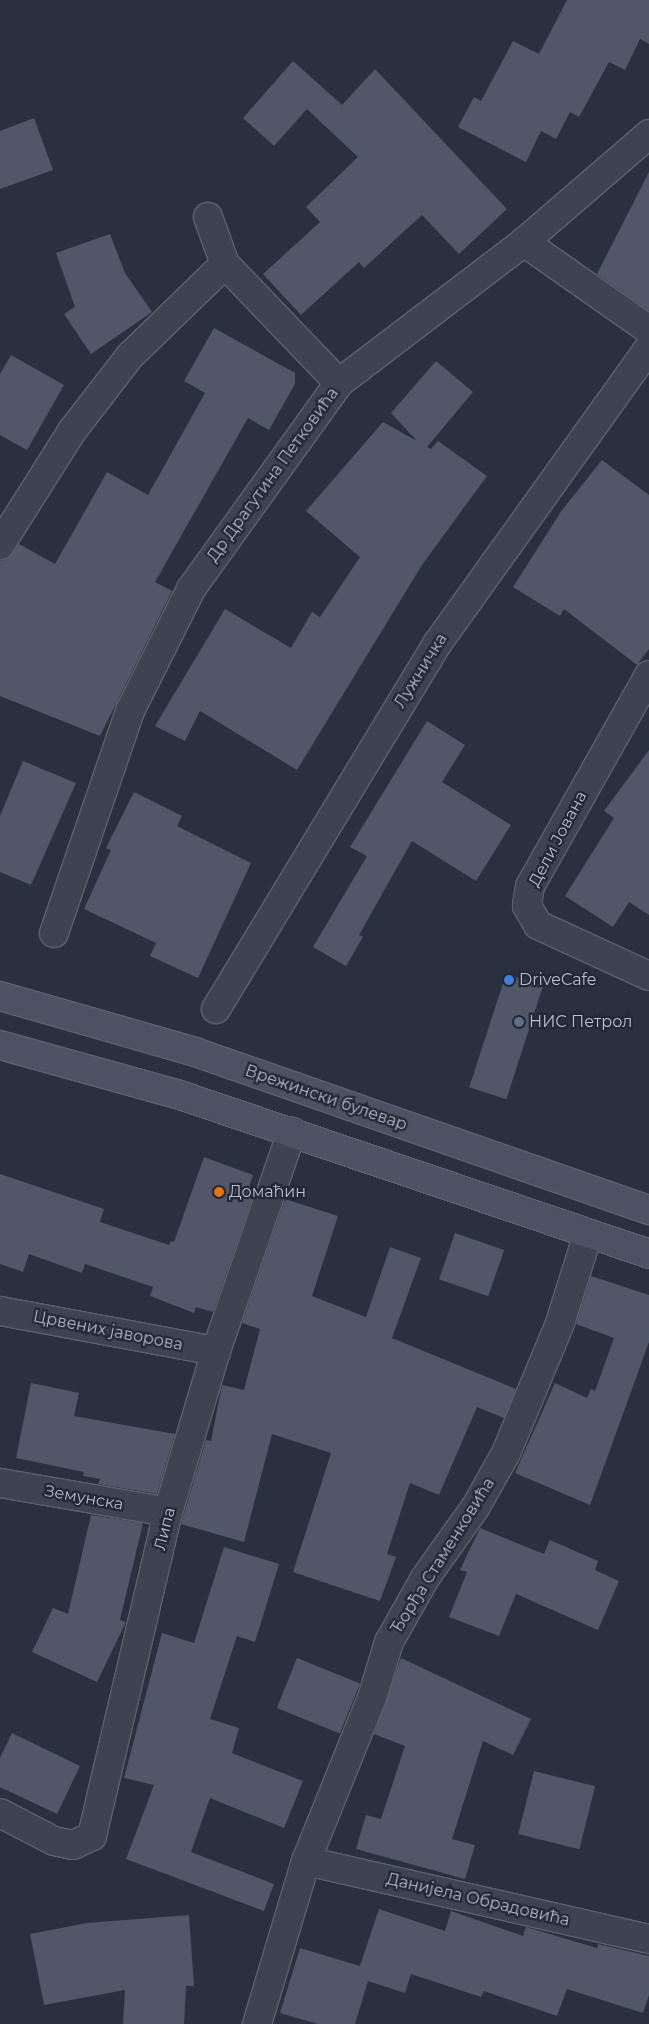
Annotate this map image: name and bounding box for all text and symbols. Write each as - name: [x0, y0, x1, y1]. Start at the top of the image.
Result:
- street label: Др Драгутина Петковића: [203, 384, 343, 566]
- street label: Лужничка: [391, 630, 451, 712]
- street label: Дели Јована: [525, 788, 591, 890]
- place label: DriveCafe: [519, 970, 597, 990]
- marker: DriveCafe: [503, 974, 515, 986]
- place label: НИС Петрол: [529, 1012, 632, 1032]
- marker: НИС Петрол: [513, 1016, 525, 1028]
- street label: Врежински булевар: [242, 1061, 410, 1135]
- place label: Домаћин: [229, 1182, 306, 1202]
- marker: Домаћин: [213, 1186, 225, 1198]
- street label: Црвених јаворова: [32, 1307, 184, 1355]
- street label: Ђорђа Стаменковића: [387, 1475, 499, 1637]
- street label: Земунска: [43, 1482, 125, 1514]
- street label: Липа: [150, 1505, 180, 1553]
- street label: Данијела Обрадовића: [385, 1870, 571, 1930]

